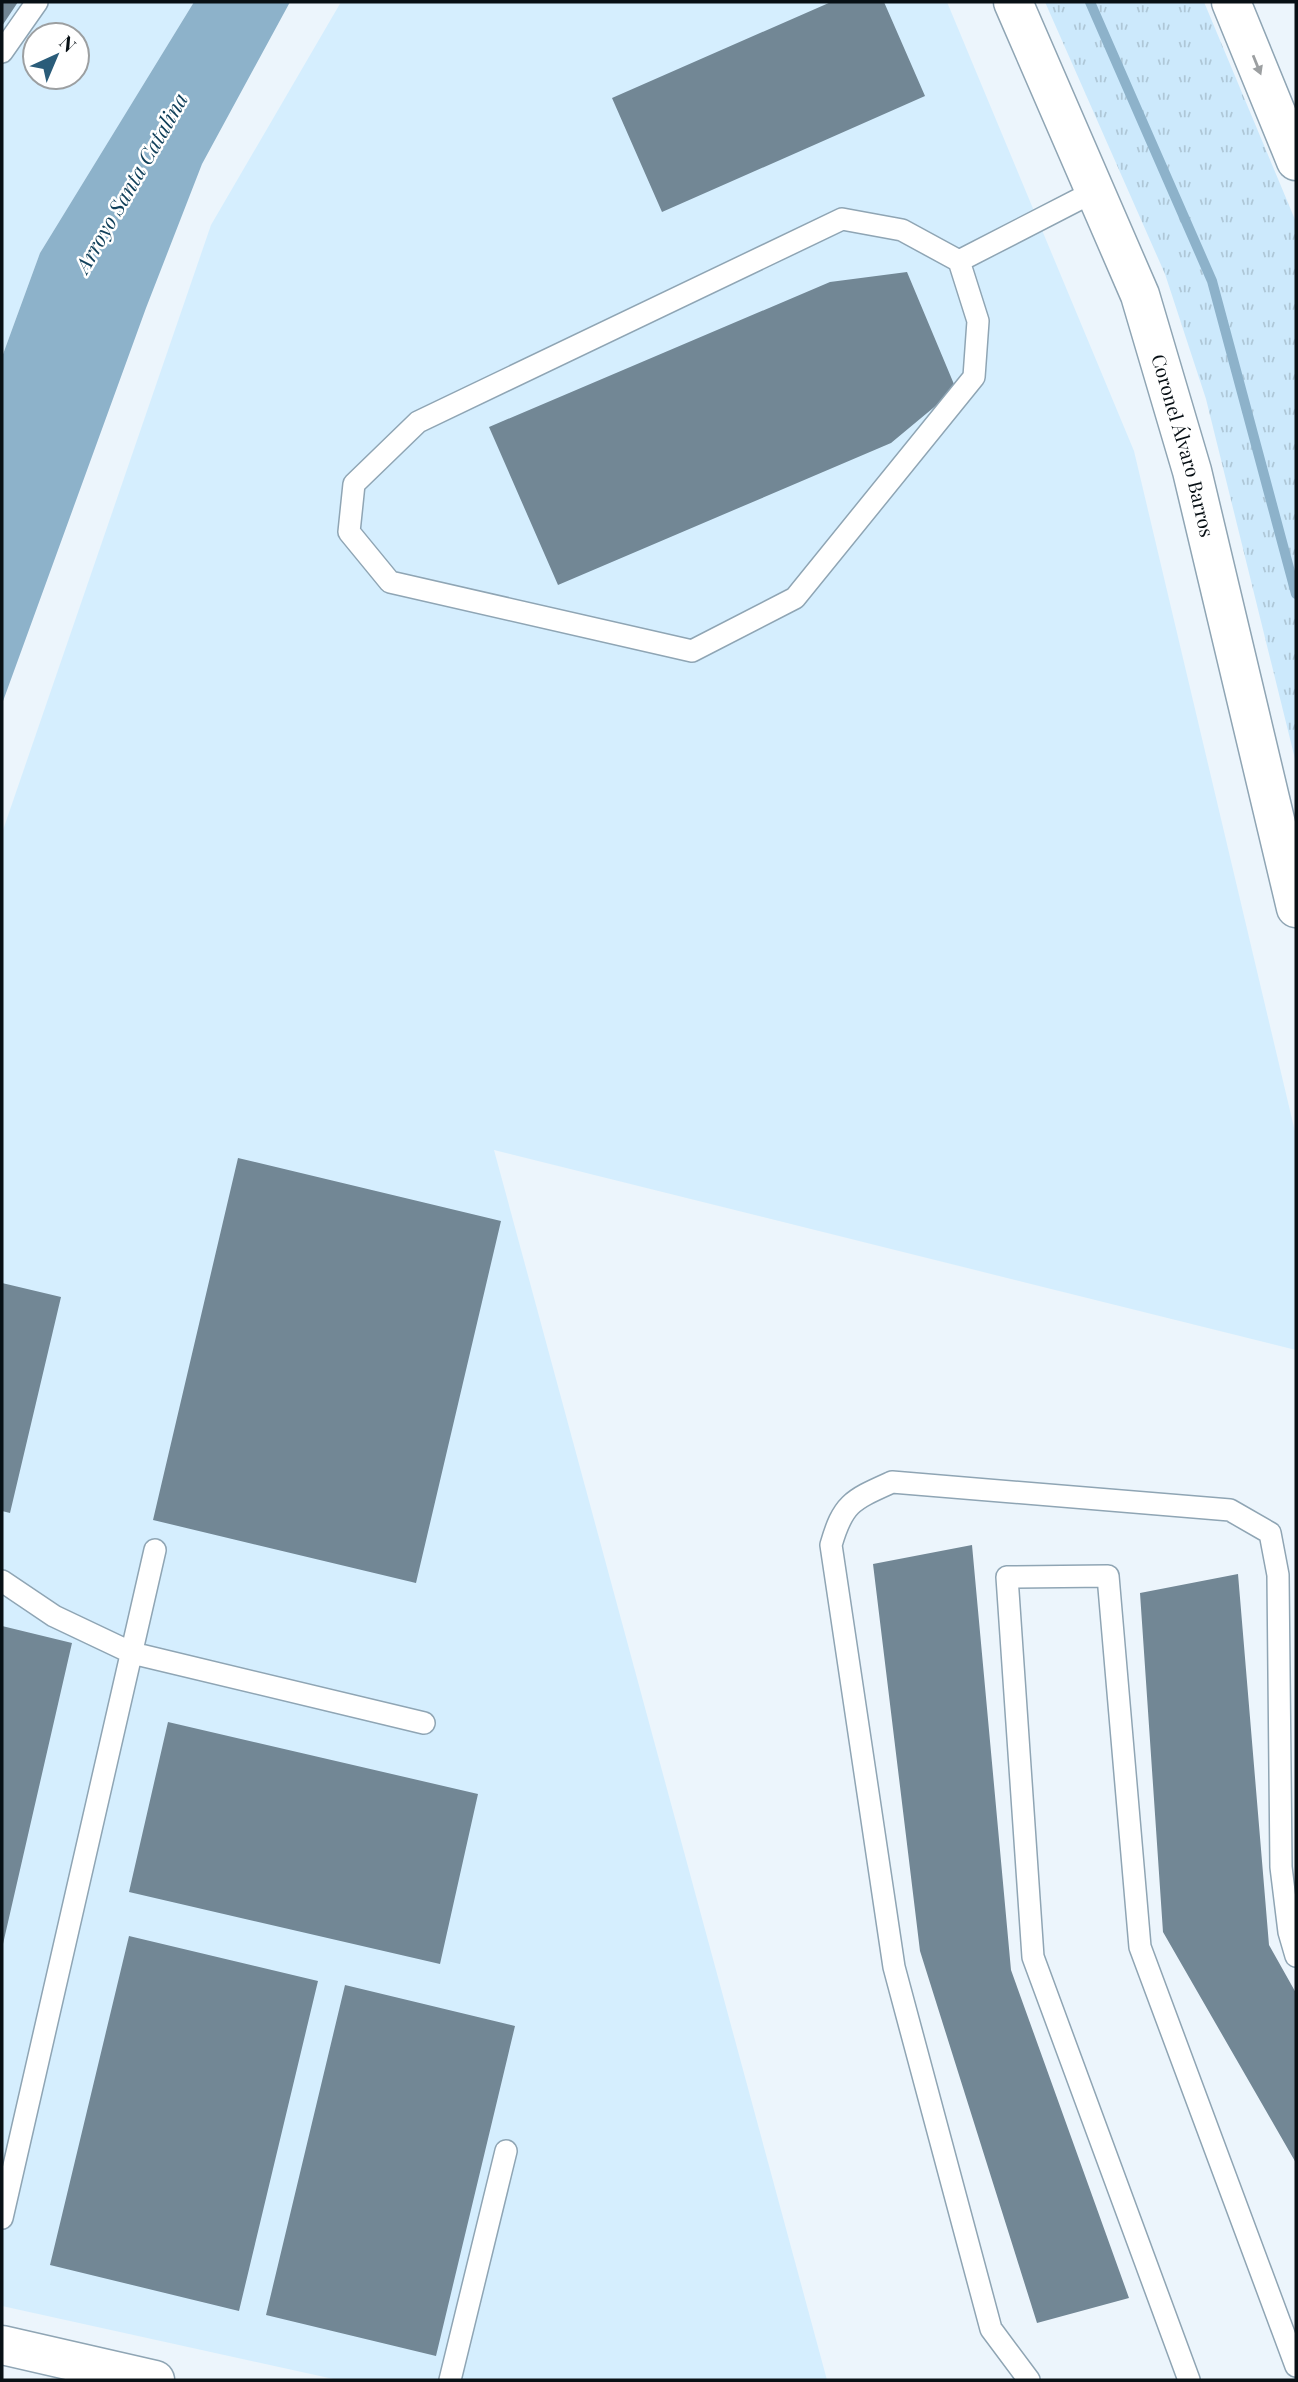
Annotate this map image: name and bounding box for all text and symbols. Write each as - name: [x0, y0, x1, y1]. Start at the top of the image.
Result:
- north arrow: [21, 21, 91, 91]
- text: N: [55, 29, 83, 57]
- one-way arrow: [1252, 55, 1263, 76]
- water label: Arroyo Santa Catalina: [66, 87, 193, 279]
- street label: Coronel Álvaro Barros: [1146, 351, 1221, 539]

